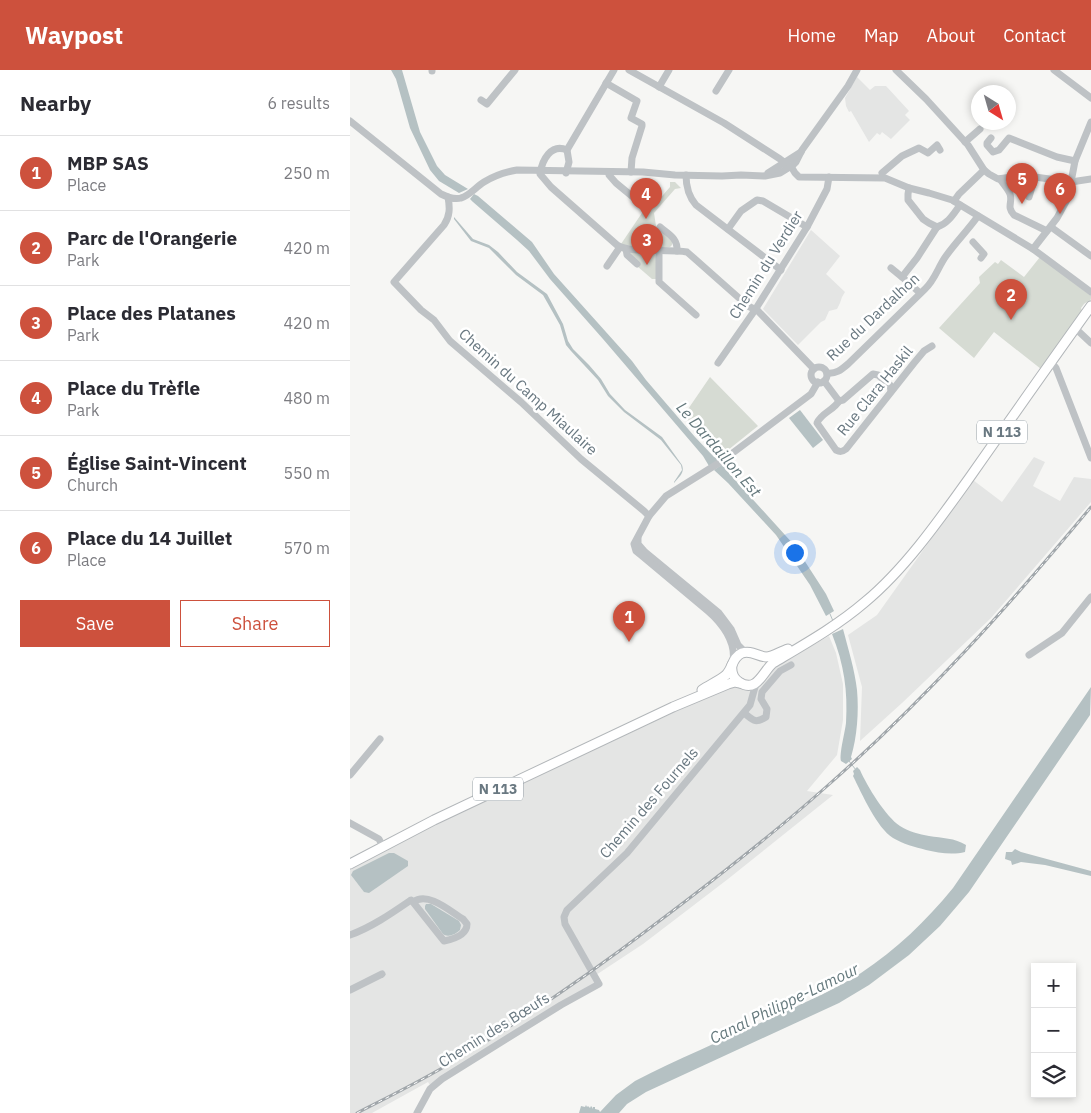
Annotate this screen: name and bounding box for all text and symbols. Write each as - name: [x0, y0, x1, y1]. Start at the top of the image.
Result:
- text: Waypost: [25, 19, 123, 51]
- text: Home: [788, 24, 836, 47]
- text: Map: [864, 24, 899, 47]
- text: About: [927, 24, 975, 47]
- text: Contact: [1003, 24, 1066, 47]
- north arrow: [971, 85, 1016, 130]
- text: Nearby: [20, 89, 91, 117]
- text: 6 results: [267, 93, 330, 113]
- text: MBP SAS: [67, 151, 149, 175]
- text: 1: [31, 163, 41, 183]
- text: 250 m: [283, 163, 330, 183]
- pin: 5: [1006, 163, 1038, 204]
- pin: 6: [1044, 173, 1076, 214]
- text: Place: [67, 175, 106, 195]
- pin: 4: [630, 178, 662, 219]
- street label: Chemin du Verdier: [725, 207, 807, 322]
- pin: 3: [631, 224, 663, 265]
- text: Parc de l'Orangerie: [67, 226, 237, 250]
- text: 2: [31, 238, 41, 258]
- text: 420 m: [283, 238, 330, 258]
- text: Park: [67, 250, 99, 270]
- street label: Rue du Dardalhon: [822, 269, 923, 365]
- pin: 2: [995, 279, 1027, 320]
- text: Place des Platanes: [67, 301, 236, 325]
- text: 3: [31, 313, 41, 333]
- text: 420 m: [283, 313, 330, 333]
- street label: Chemin du Camp Miaulaire: [455, 324, 602, 459]
- text: Park: [67, 325, 99, 345]
- street label: Rue Clara Haskil: [833, 342, 917, 439]
- text: Place du Trèfle: [67, 376, 200, 400]
- text: 4: [31, 388, 41, 408]
- text: 480 m: [283, 388, 330, 408]
- water label: Le Dardaillon Est: [672, 397, 766, 501]
- text: Park: [67, 400, 99, 420]
- road number: N 113: [977, 421, 1027, 444]
- text: Église Saint-Vincent: [67, 451, 247, 475]
- text: 5: [31, 463, 41, 483]
- text: 550 m: [283, 463, 330, 483]
- text: Church: [67, 475, 118, 495]
- text: Place du 14 Juillet: [67, 526, 232, 550]
- text: 6: [31, 538, 41, 558]
- text: 570 m: [283, 538, 330, 558]
- your location: [782, 540, 808, 566]
- text: Place: [67, 550, 106, 570]
- button: Save: [20, 600, 170, 647]
- button: Share: [180, 600, 330, 647]
- pin: 1: [613, 601, 645, 642]
- street label: Chemin des Fournels: [595, 743, 702, 862]
- road number: N 113: [473, 778, 523, 801]
- water label: Canal Philippe-Lamour: [706, 958, 863, 1048]
- map controls: [1031, 963, 1076, 1098]
- button: +: [1031, 963, 1076, 1008]
- street label: Chemin des Bœufs: [435, 988, 553, 1071]
- button: −: [1031, 1008, 1076, 1053]
- button: layers: [1031, 1053, 1076, 1098]

